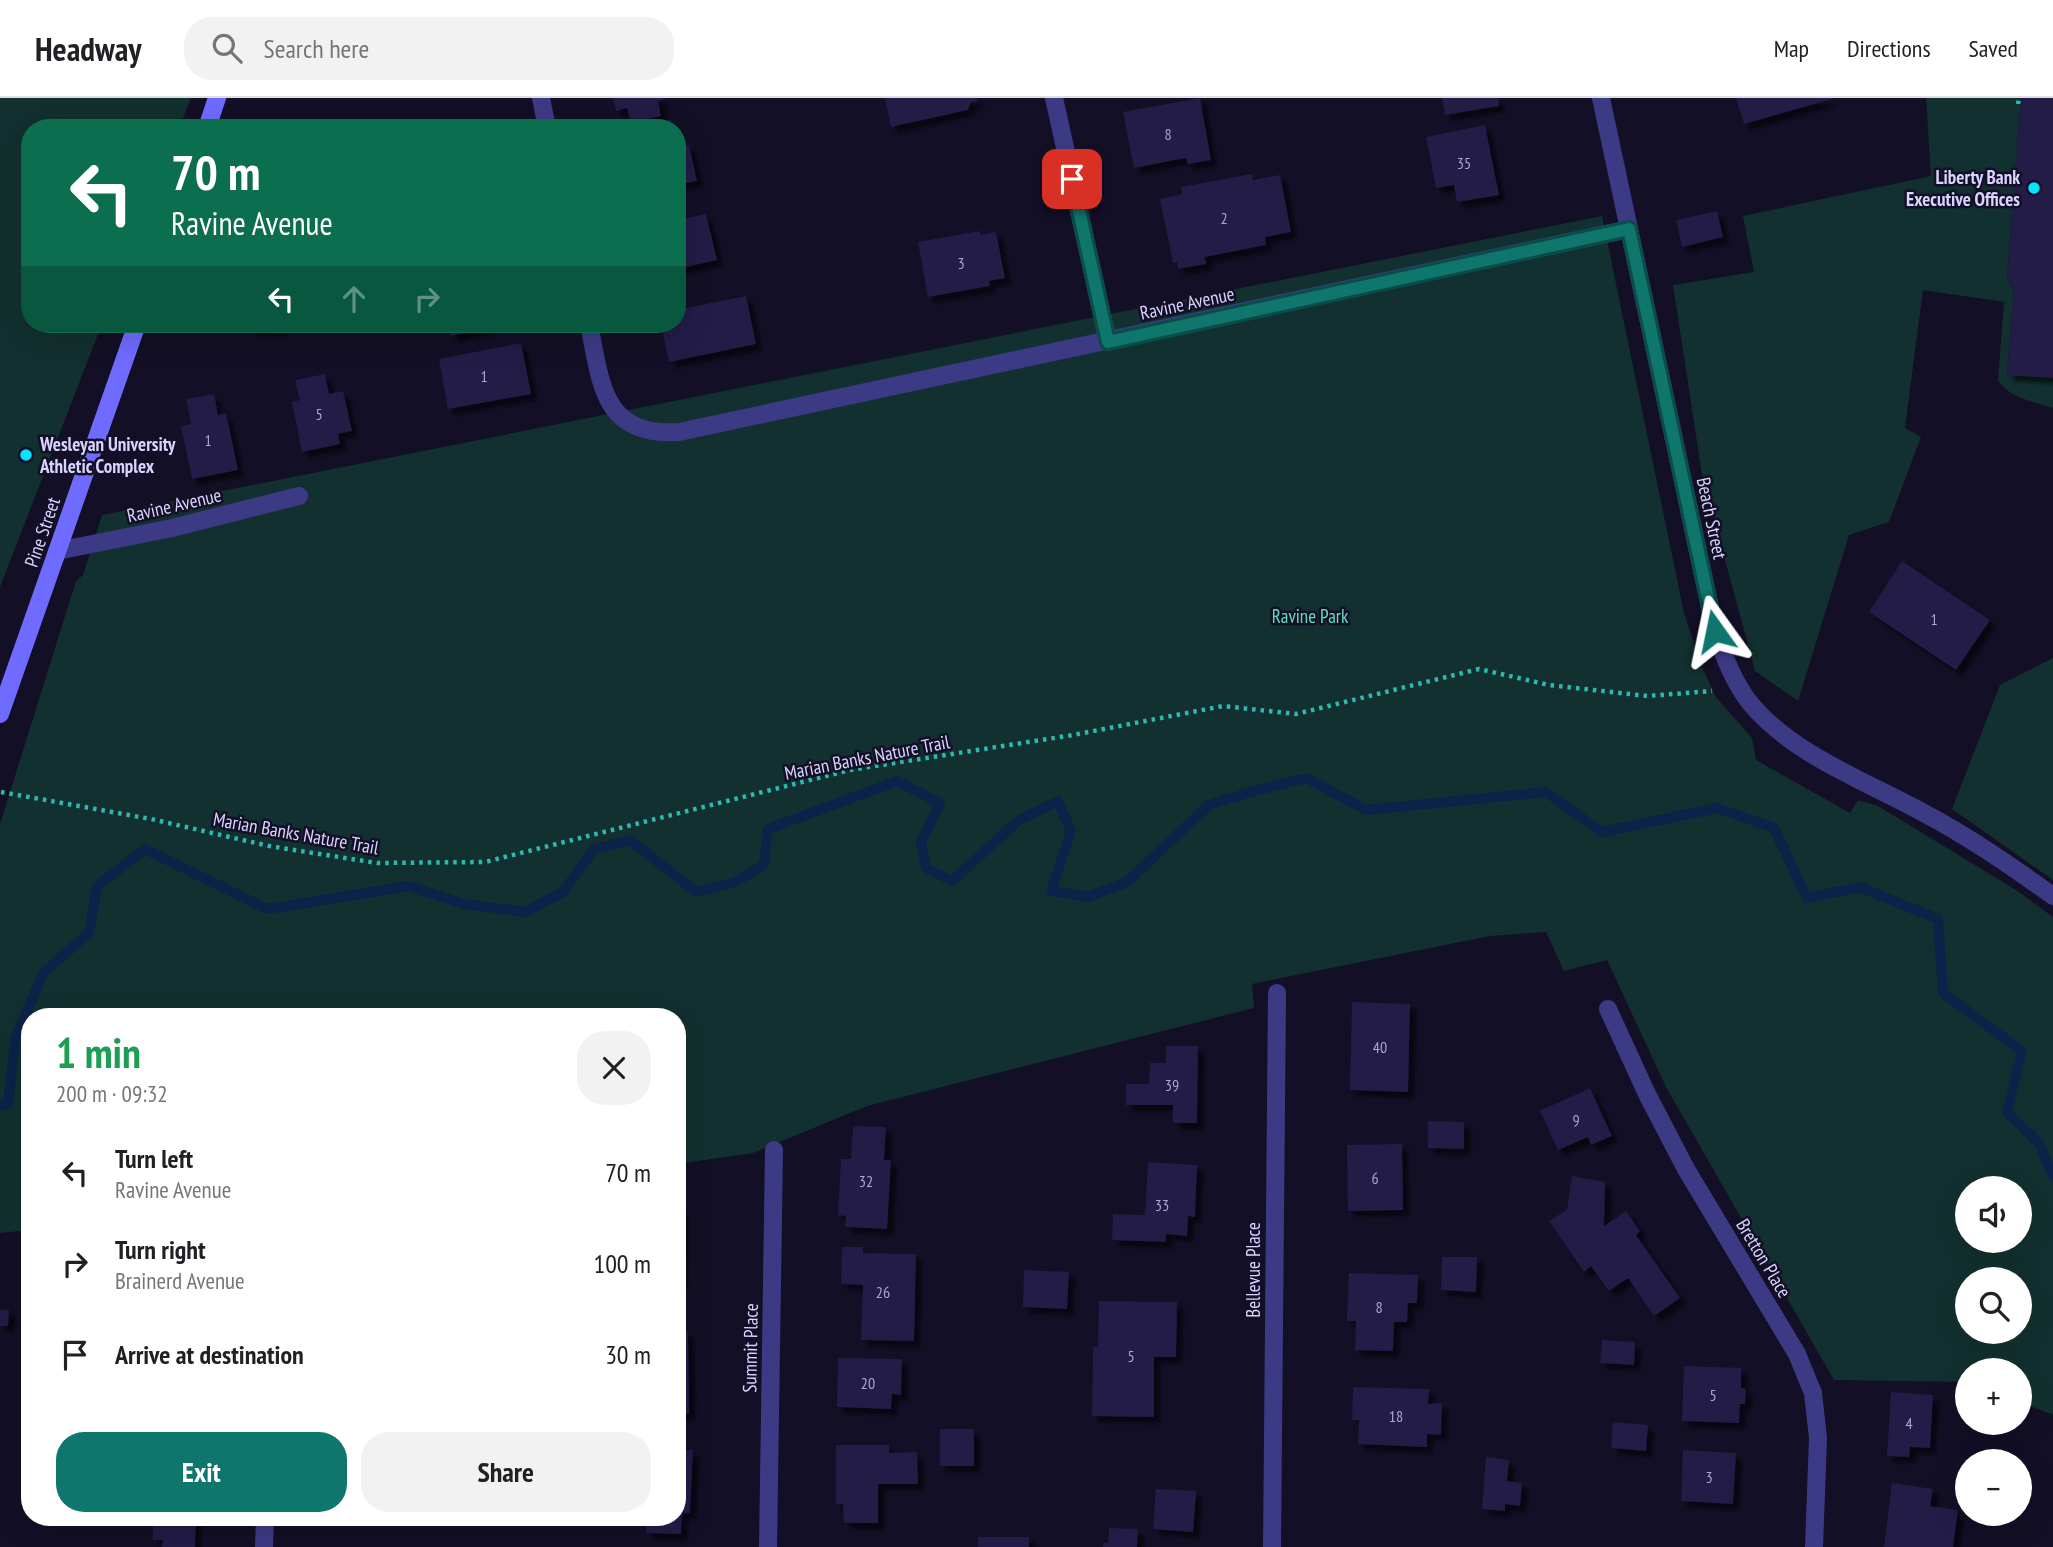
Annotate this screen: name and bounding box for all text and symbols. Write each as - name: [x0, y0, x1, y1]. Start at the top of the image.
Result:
- search box: [184, 17, 674, 80]
- text: Headway: [35, 27, 142, 70]
- icon: search: [208, 29, 246, 67]
- text: Search here: [264, 32, 369, 65]
- text: Map: [1774, 33, 1809, 64]
- text: Directions: [1847, 33, 1931, 64]
- text: Saved: [1969, 33, 2018, 64]
- house number: 8: [1164, 124, 1172, 144]
- text: 70 m: [171, 140, 260, 204]
- icon: left: [56, 147, 147, 238]
- pin: [1042, 149, 1102, 209]
- house number: 35: [1457, 153, 1471, 173]
- icon: arrive: [1053, 160, 1091, 198]
- place label: Liberty Bank Executive Offices: [1906, 165, 2020, 211]
- marker: Liberty Bank Executive Offices: [2026, 180, 2042, 196]
- text: Ravine Avenue: [171, 202, 333, 244]
- house number: 2: [1220, 208, 1228, 228]
- house number: 3: [957, 253, 965, 273]
- icon: left: [262, 280, 300, 318]
- icon: ahead: [335, 280, 373, 318]
- icon: right: [408, 280, 446, 318]
- street label: Ravine Avenue: [1138, 281, 1237, 325]
- house number: 1: [480, 366, 488, 386]
- house number: 5: [315, 404, 323, 424]
- house number: 1: [204, 430, 212, 450]
- place label: Wesleyan University Athletic Complex: [39, 432, 176, 478]
- marker: Wesleyan University Athletic Complex: [18, 447, 34, 463]
- street label: Beach Street: [1692, 475, 1733, 562]
- street label: Ravine Avenue: [125, 482, 224, 527]
- street label: Pine Street: [19, 493, 65, 570]
- position arrow: [1678, 594, 1752, 668]
- park label: Ravine Park: [1272, 604, 1349, 628]
- house number: 1: [1930, 609, 1938, 629]
- street label: Marian Banks Nature Trail: [782, 729, 952, 785]
- street label: Marian Banks Nature Trail: [211, 807, 381, 859]
- text: 1 min: [56, 1025, 141, 1080]
- button: close: [577, 1031, 651, 1105]
- house number: 40: [1373, 1037, 1387, 1057]
- house number: 39: [1165, 1075, 1179, 1095]
- text: 200 m · 09:32: [56, 1079, 168, 1108]
- house number: 9: [1572, 1110, 1580, 1130]
- text: Turn left: [115, 1142, 193, 1175]
- icon: left: [56, 1154, 94, 1192]
- text: 70 m: [605, 1156, 651, 1189]
- house number: 6: [1371, 1168, 1379, 1188]
- house number: 32: [859, 1171, 873, 1191]
- text: Ravine Avenue: [115, 1175, 231, 1204]
- map controls: [1955, 1176, 2032, 1526]
- button: sound: [1955, 1176, 2032, 1253]
- house number: 33: [1155, 1195, 1169, 1215]
- street label: Bretton Place: [1731, 1214, 1797, 1302]
- street label: Bellevue Place: [1241, 1222, 1265, 1318]
- text: Turn right: [115, 1233, 206, 1266]
- icon: right: [56, 1245, 94, 1283]
- text: 100 m: [593, 1247, 651, 1280]
- text: Brainerd Avenue: [115, 1266, 245, 1295]
- button: search: [1955, 1267, 2032, 1344]
- house number: 26: [876, 1282, 890, 1302]
- house number: 8: [1375, 1297, 1383, 1317]
- street label: Summit Place: [737, 1303, 763, 1393]
- icon: arrive: [56, 1336, 94, 1374]
- text: Arrive at destination: [115, 1338, 304, 1371]
- text: 30 m: [605, 1338, 651, 1371]
- house number: 5: [1127, 1346, 1135, 1366]
- button: +: [1955, 1358, 2032, 1435]
- house number: 20: [861, 1373, 875, 1393]
- house number: 5: [1709, 1385, 1717, 1405]
- house number: 18: [1389, 1406, 1403, 1426]
- house number: 4: [1905, 1413, 1913, 1433]
- button: Exit: [56, 1432, 347, 1512]
- button: Share: [361, 1432, 651, 1512]
- button: −: [1955, 1449, 2032, 1526]
- house number: 3: [1705, 1467, 1713, 1487]

